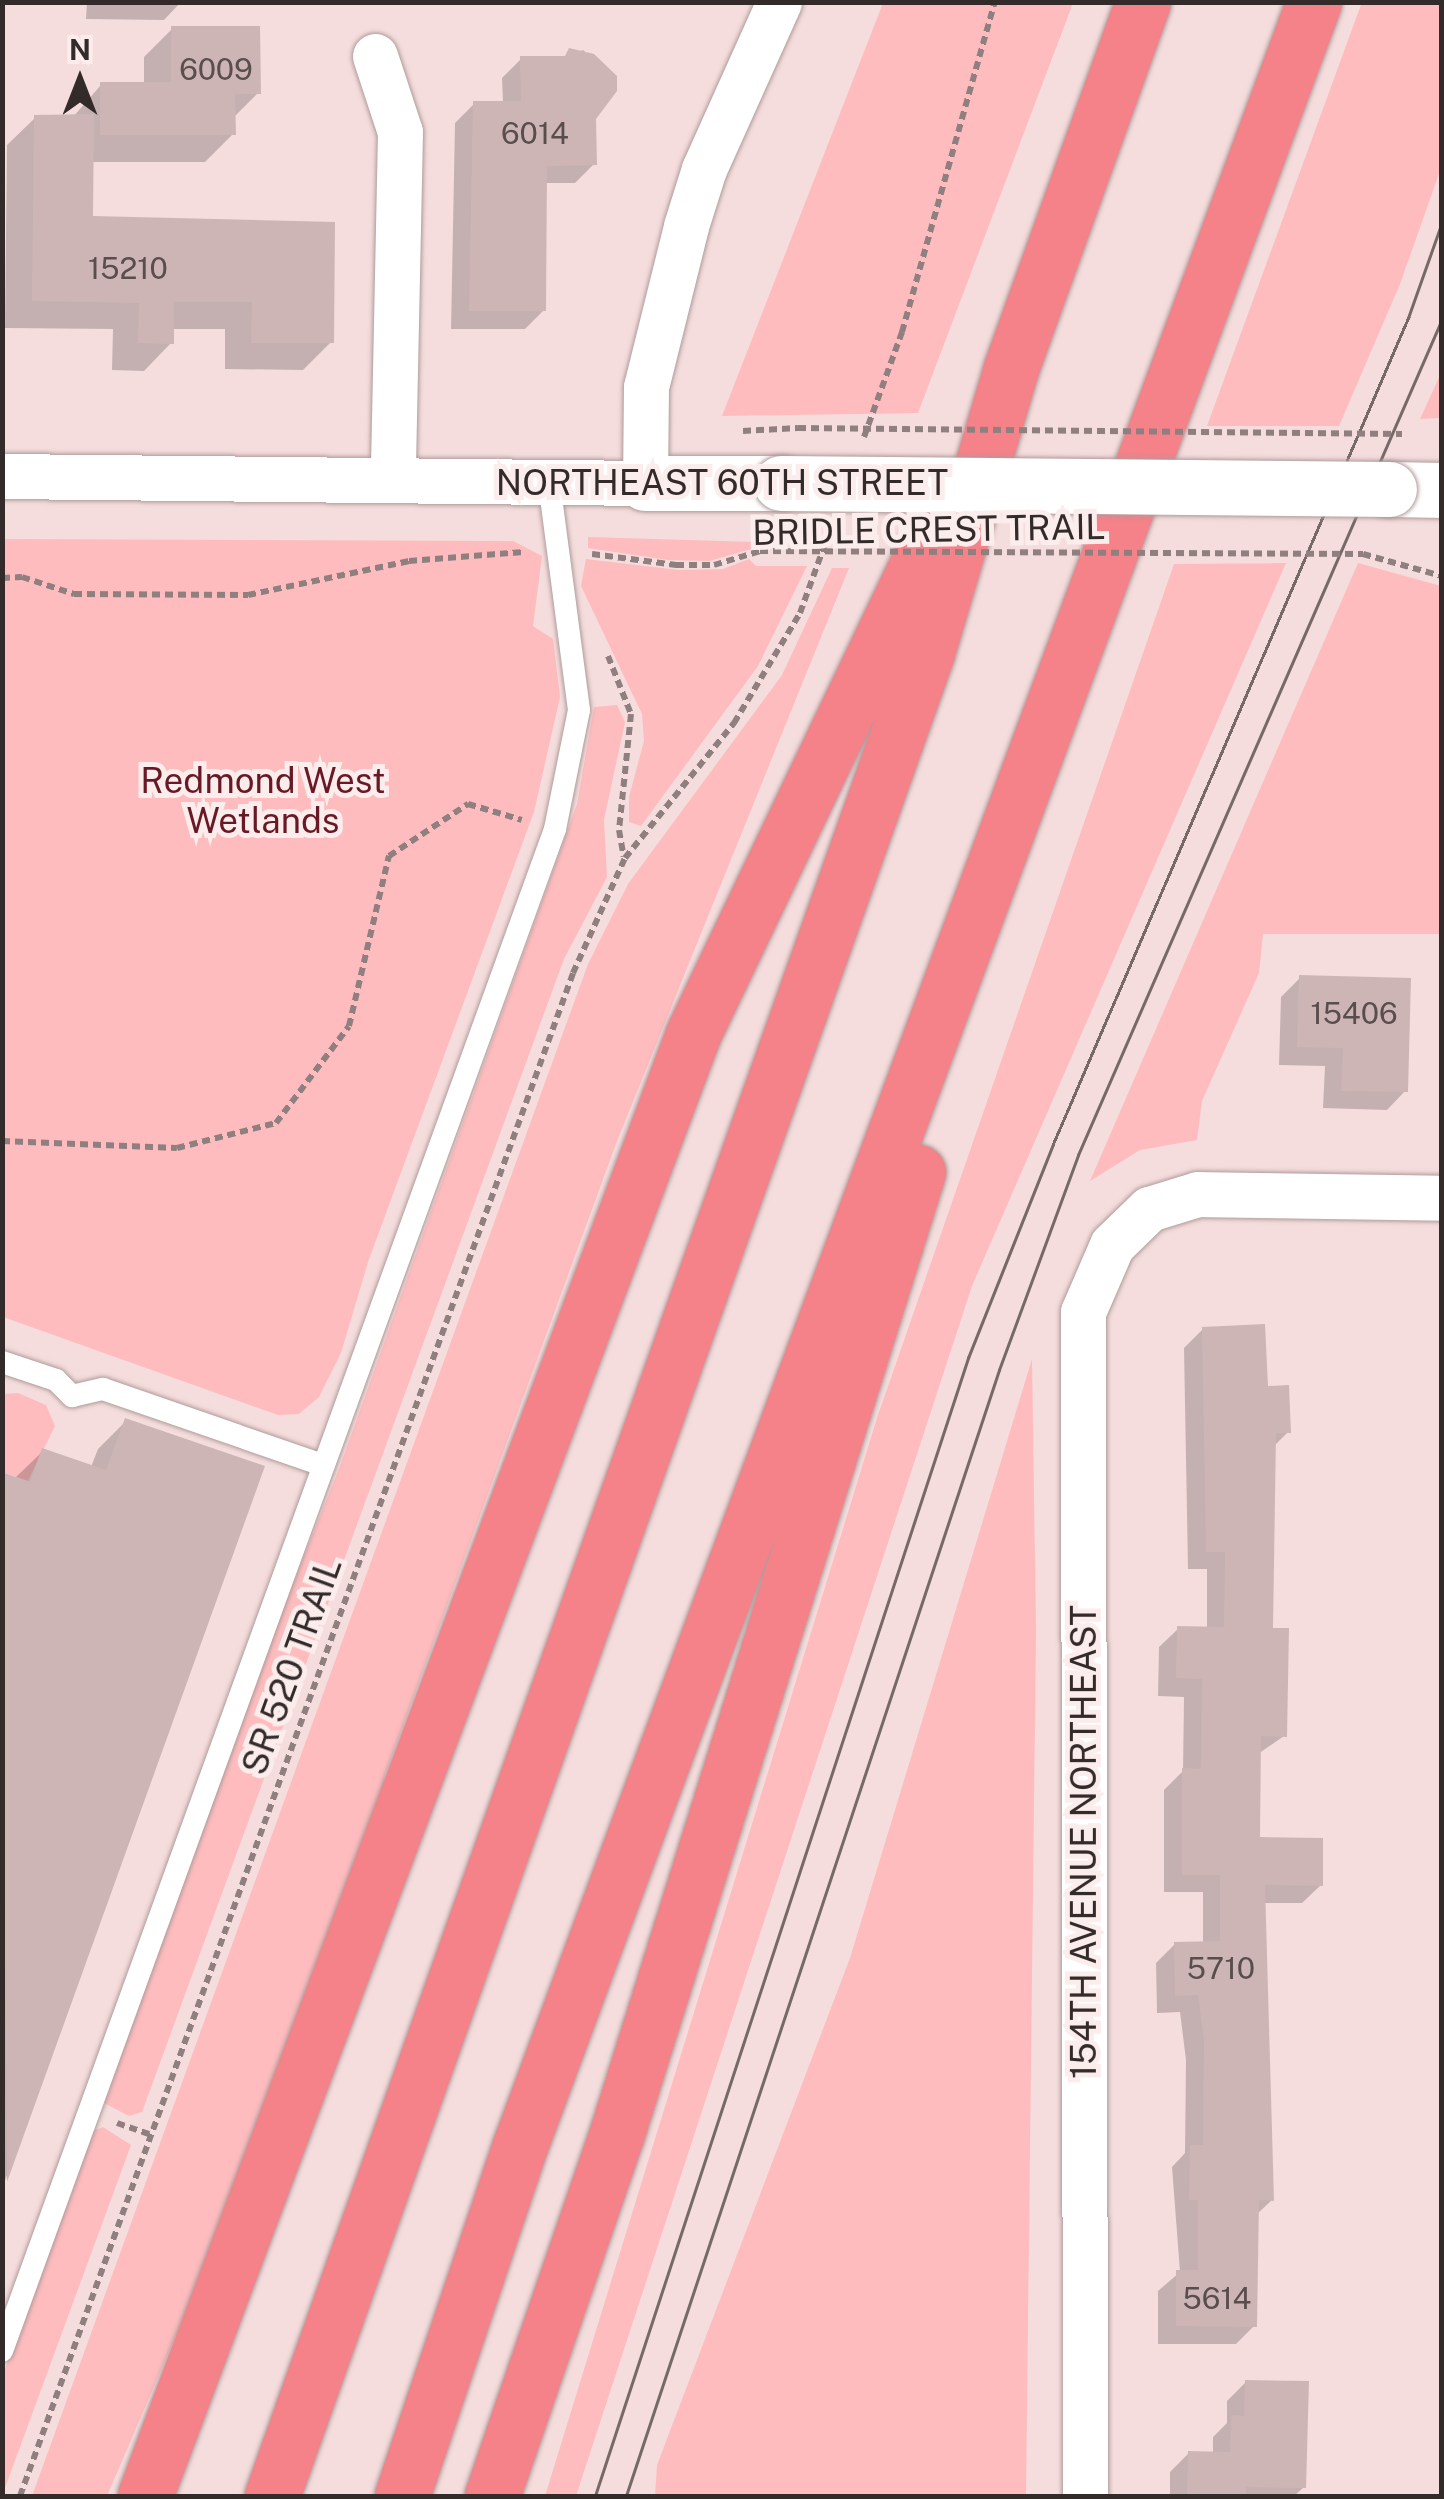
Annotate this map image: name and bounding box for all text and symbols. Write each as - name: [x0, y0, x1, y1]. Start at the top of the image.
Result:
- north arrow: [30, 30, 130, 130]
- text: N: [69, 33, 91, 66]
- house number: 6009: [179, 51, 253, 87]
- house number: 6014: [501, 115, 569, 151]
- house number: 15210: [88, 250, 168, 286]
- street label: NORTHEAST 60TH STREET: [496, 462, 948, 504]
- street label: BRIDLE CREST TRAIL: [752, 506, 1106, 554]
- park label: Redmond West Wetlands: [140, 760, 386, 842]
- house number: 15406: [1310, 995, 1398, 1031]
- street label: SR 520 TRAIL: [233, 1552, 351, 1780]
- street label: 154TH AVENUE NORTHEAST: [1063, 1605, 1105, 2079]
- house number: 5710: [1187, 1950, 1255, 1986]
- house number: 5614: [1183, 2280, 1251, 2316]

